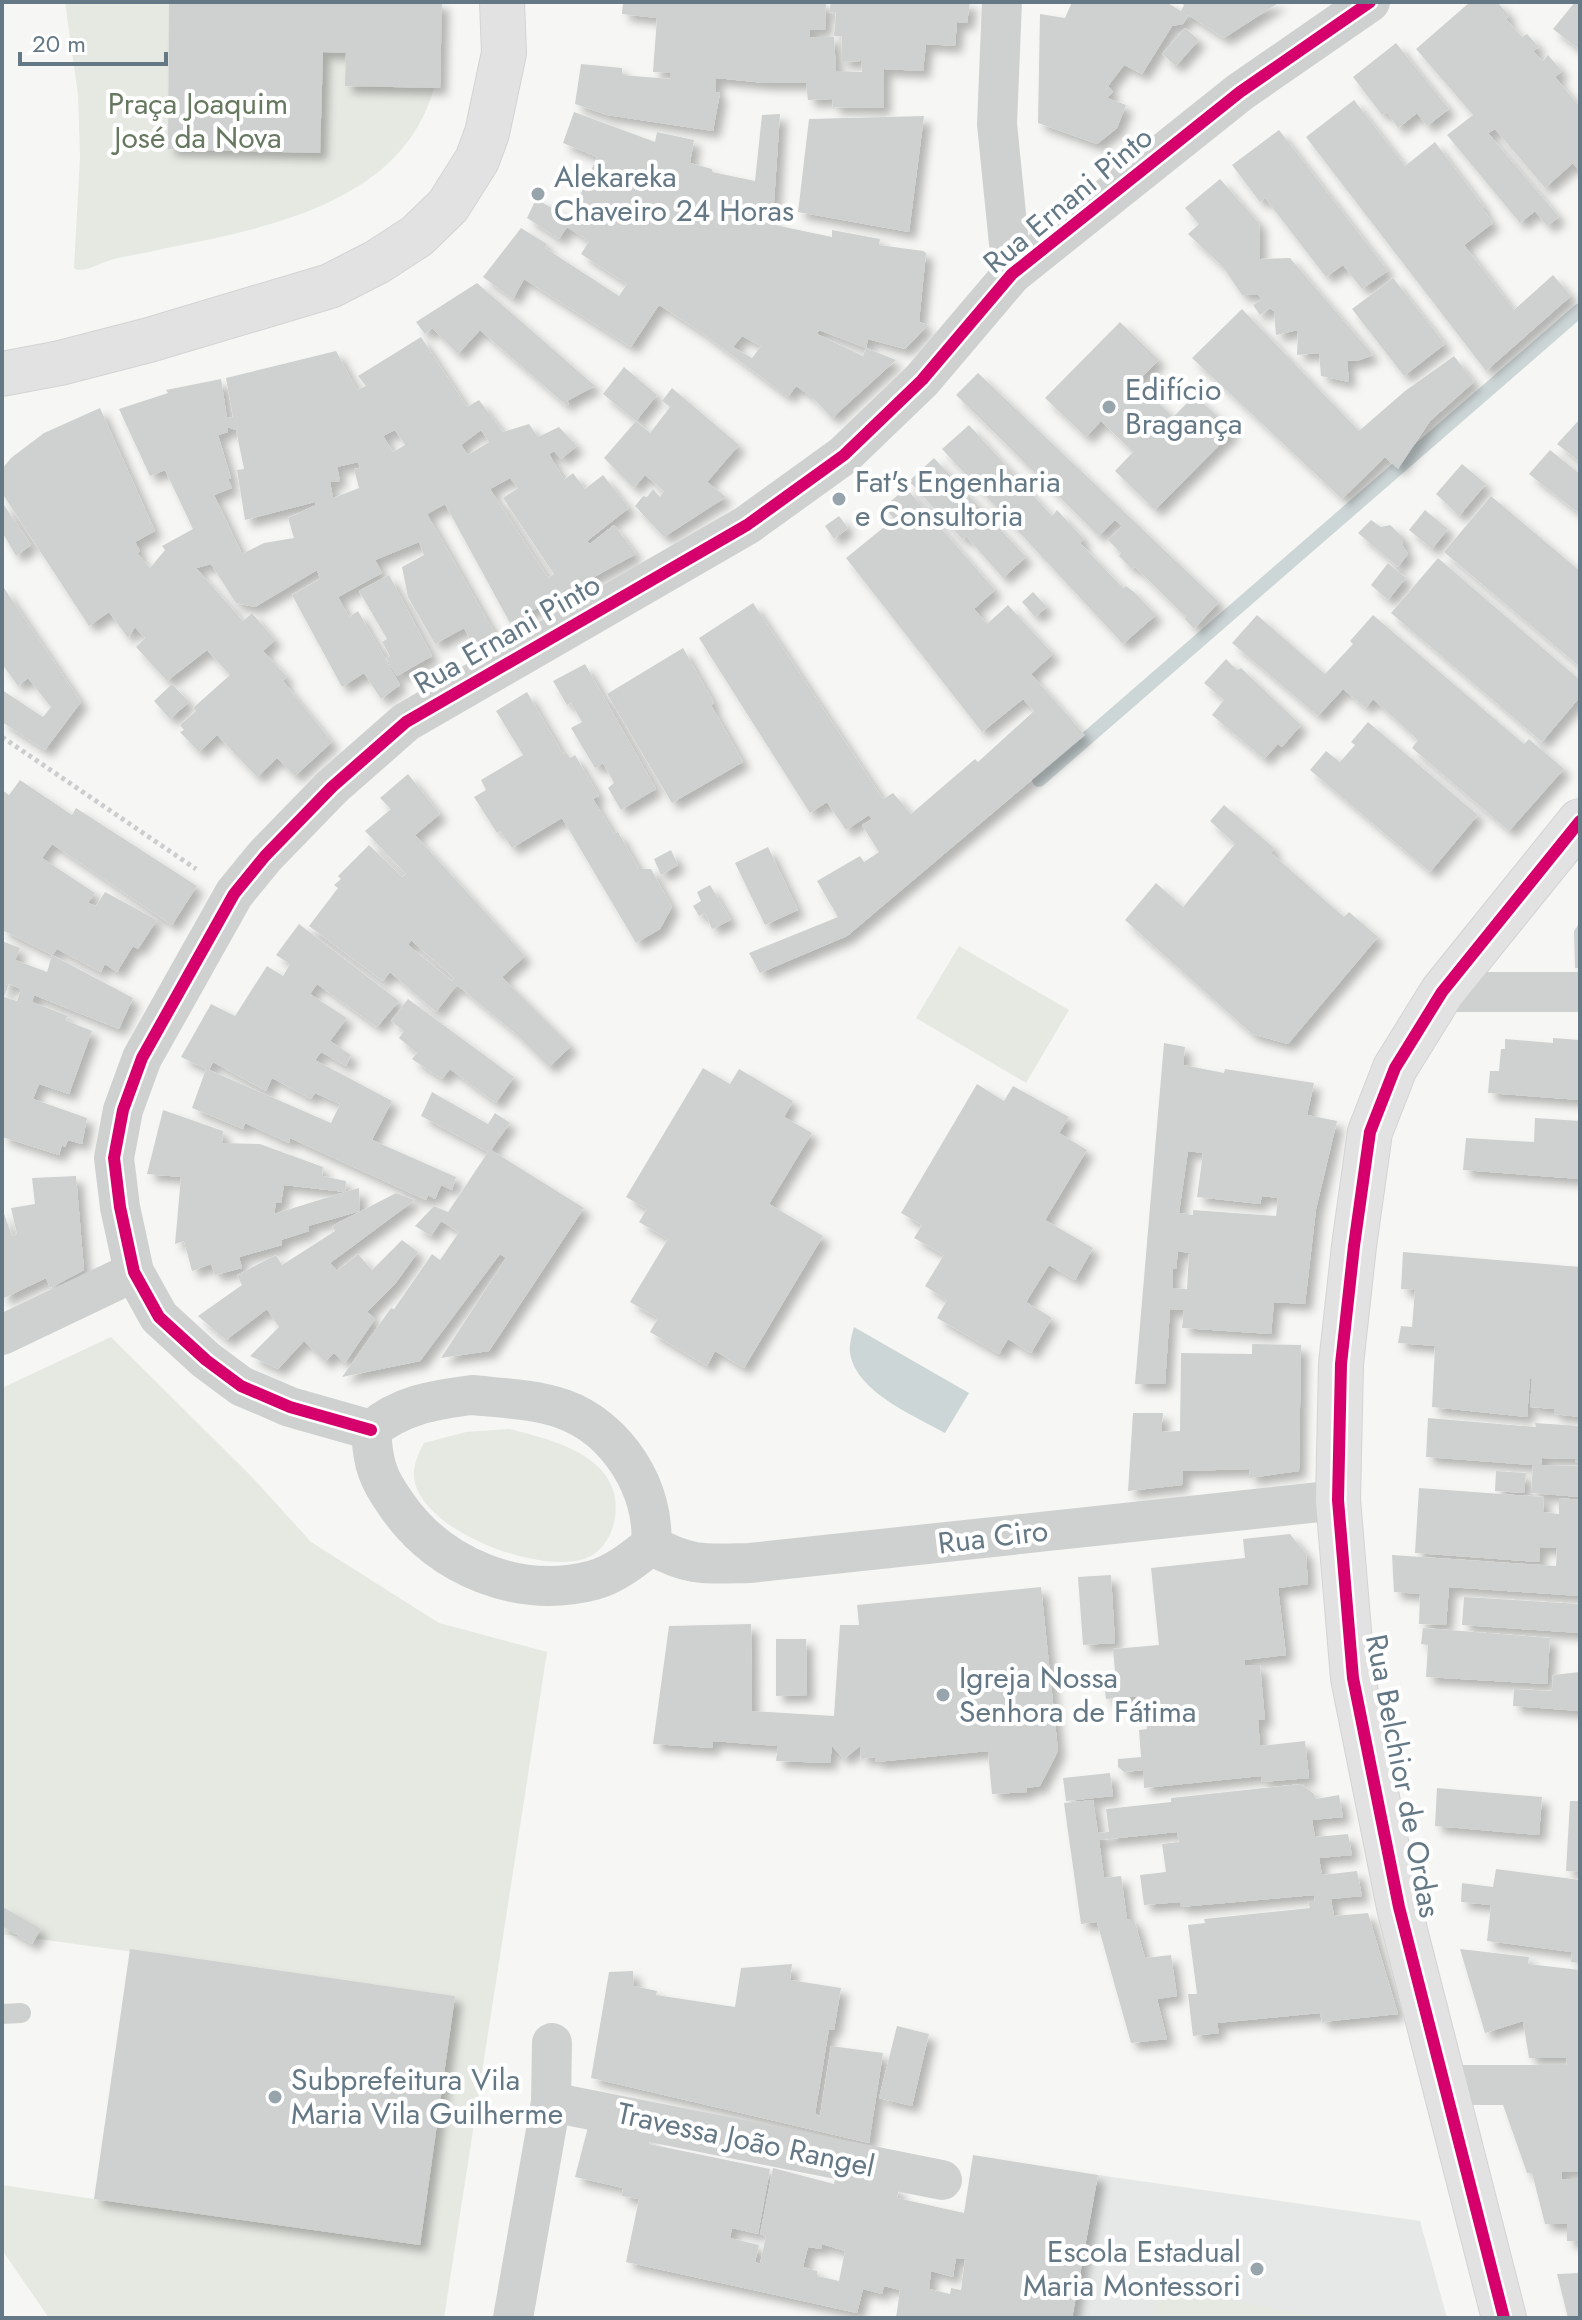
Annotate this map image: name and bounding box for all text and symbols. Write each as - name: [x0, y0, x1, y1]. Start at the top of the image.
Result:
- scale bar: [20, 16, 166, 66]
- text: 20 m: [32, 26, 86, 61]
- park label: Praça Joaquim José da Nova: [108, 82, 288, 159]
- street label: Rua Ernani Pinto: [974, 116, 1162, 283]
- place label: Alekareka Chaveiro 24 Horas: [554, 155, 794, 232]
- marker: Alekareka Chaveiro 24 Horas: [529, 185, 547, 203]
- place label: Edifício Bragança: [1125, 368, 1243, 445]
- marker: Edifício Bragança: [1100, 398, 1118, 416]
- place label: Fat's Engenharia e Consultoria: [855, 460, 1061, 537]
- marker: Fat's Engenharia e Consultoria: [830, 490, 848, 508]
- street label: Rua Ernani Pinto: [405, 563, 608, 704]
- street label: Rua Ciro: [935, 1508, 1050, 1565]
- street label: Rua Belchior de Ordas: [1355, 1631, 1452, 1921]
- place label: Igreja Nossa Senhora de Fátima: [959, 1656, 1196, 1733]
- marker: Igreja Nossa Senhora de Fátima: [934, 1686, 952, 1704]
- place label: Subprefeitura Vila Maria Vila Guilherme: [291, 2058, 563, 2135]
- marker: Subprefeitura Vila Maria Vila Guilherme: [266, 2088, 284, 2106]
- street label: Travessa João Rangel: [614, 2091, 879, 2188]
- place label: Escola Estadual Maria Montessori: [1023, 2230, 1241, 2307]
- marker: Escola Estadual Maria Montessori: [1248, 2260, 1266, 2278]

